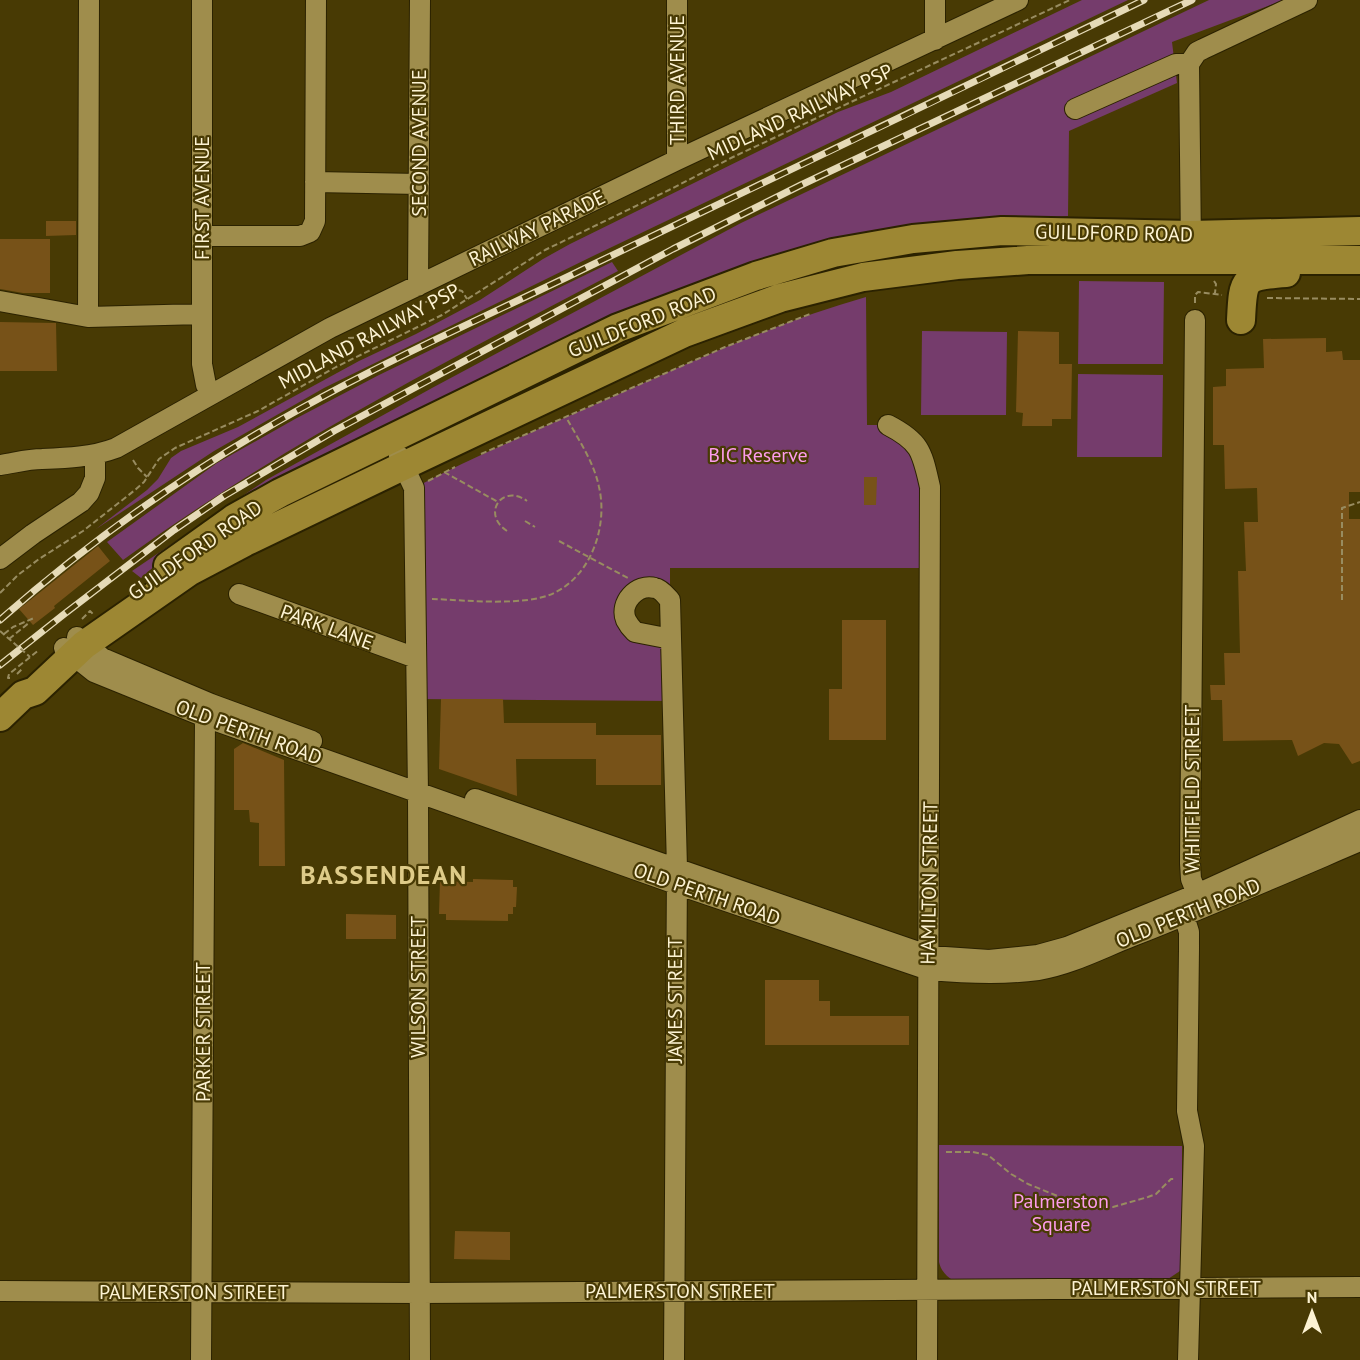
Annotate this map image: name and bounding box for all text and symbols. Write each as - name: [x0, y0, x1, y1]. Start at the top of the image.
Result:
- street label: THIRD AVENUE: [664, 15, 690, 145]
- street label: MIDLAND RAILWAY PSP: [703, 58, 897, 166]
- street label: SECOND AVENUE: [406, 69, 432, 217]
- street label: FIRST AVENUE: [189, 136, 215, 260]
- street label: RAILWAY PARADE: [465, 184, 609, 272]
- street label: GUILDFORD ROAD: [1035, 219, 1193, 247]
- street label: MIDLAND RAILWAY PSP: [274, 277, 464, 395]
- street label: GUILDFORD ROAD: [564, 280, 720, 364]
- park label: BIC Reserve: [708, 442, 808, 468]
- street label: GUILDFORD ROAD: [123, 494, 267, 606]
- street label: PARK LANE: [277, 598, 377, 656]
- street label: OLD PERTH ROAD: [172, 693, 326, 771]
- street label: WHITFIELD STREET: [1179, 705, 1205, 873]
- street label: HAMILTON STREET: [915, 801, 943, 965]
- street label: OLD PERTH ROAD: [630, 857, 784, 931]
- district label: BASSENDEAN: [300, 858, 468, 891]
- street label: OLD PERTH ROAD: [1112, 872, 1264, 954]
- street label: WILSON STREET: [405, 916, 431, 1058]
- street label: JAMES STREET: [662, 937, 688, 1064]
- street label: PARKER STREET: [190, 962, 216, 1102]
- park label: Palmerston Square: [1013, 1188, 1109, 1237]
- street label: PALMERSTON STREET: [1071, 1275, 1261, 1301]
- street label: PALMERSTON STREET: [585, 1278, 775, 1304]
- street label: PALMERSTON STREET: [99, 1279, 289, 1305]
- north arrow: [1282, 1282, 1342, 1342]
- text: N: [1307, 1287, 1317, 1307]

